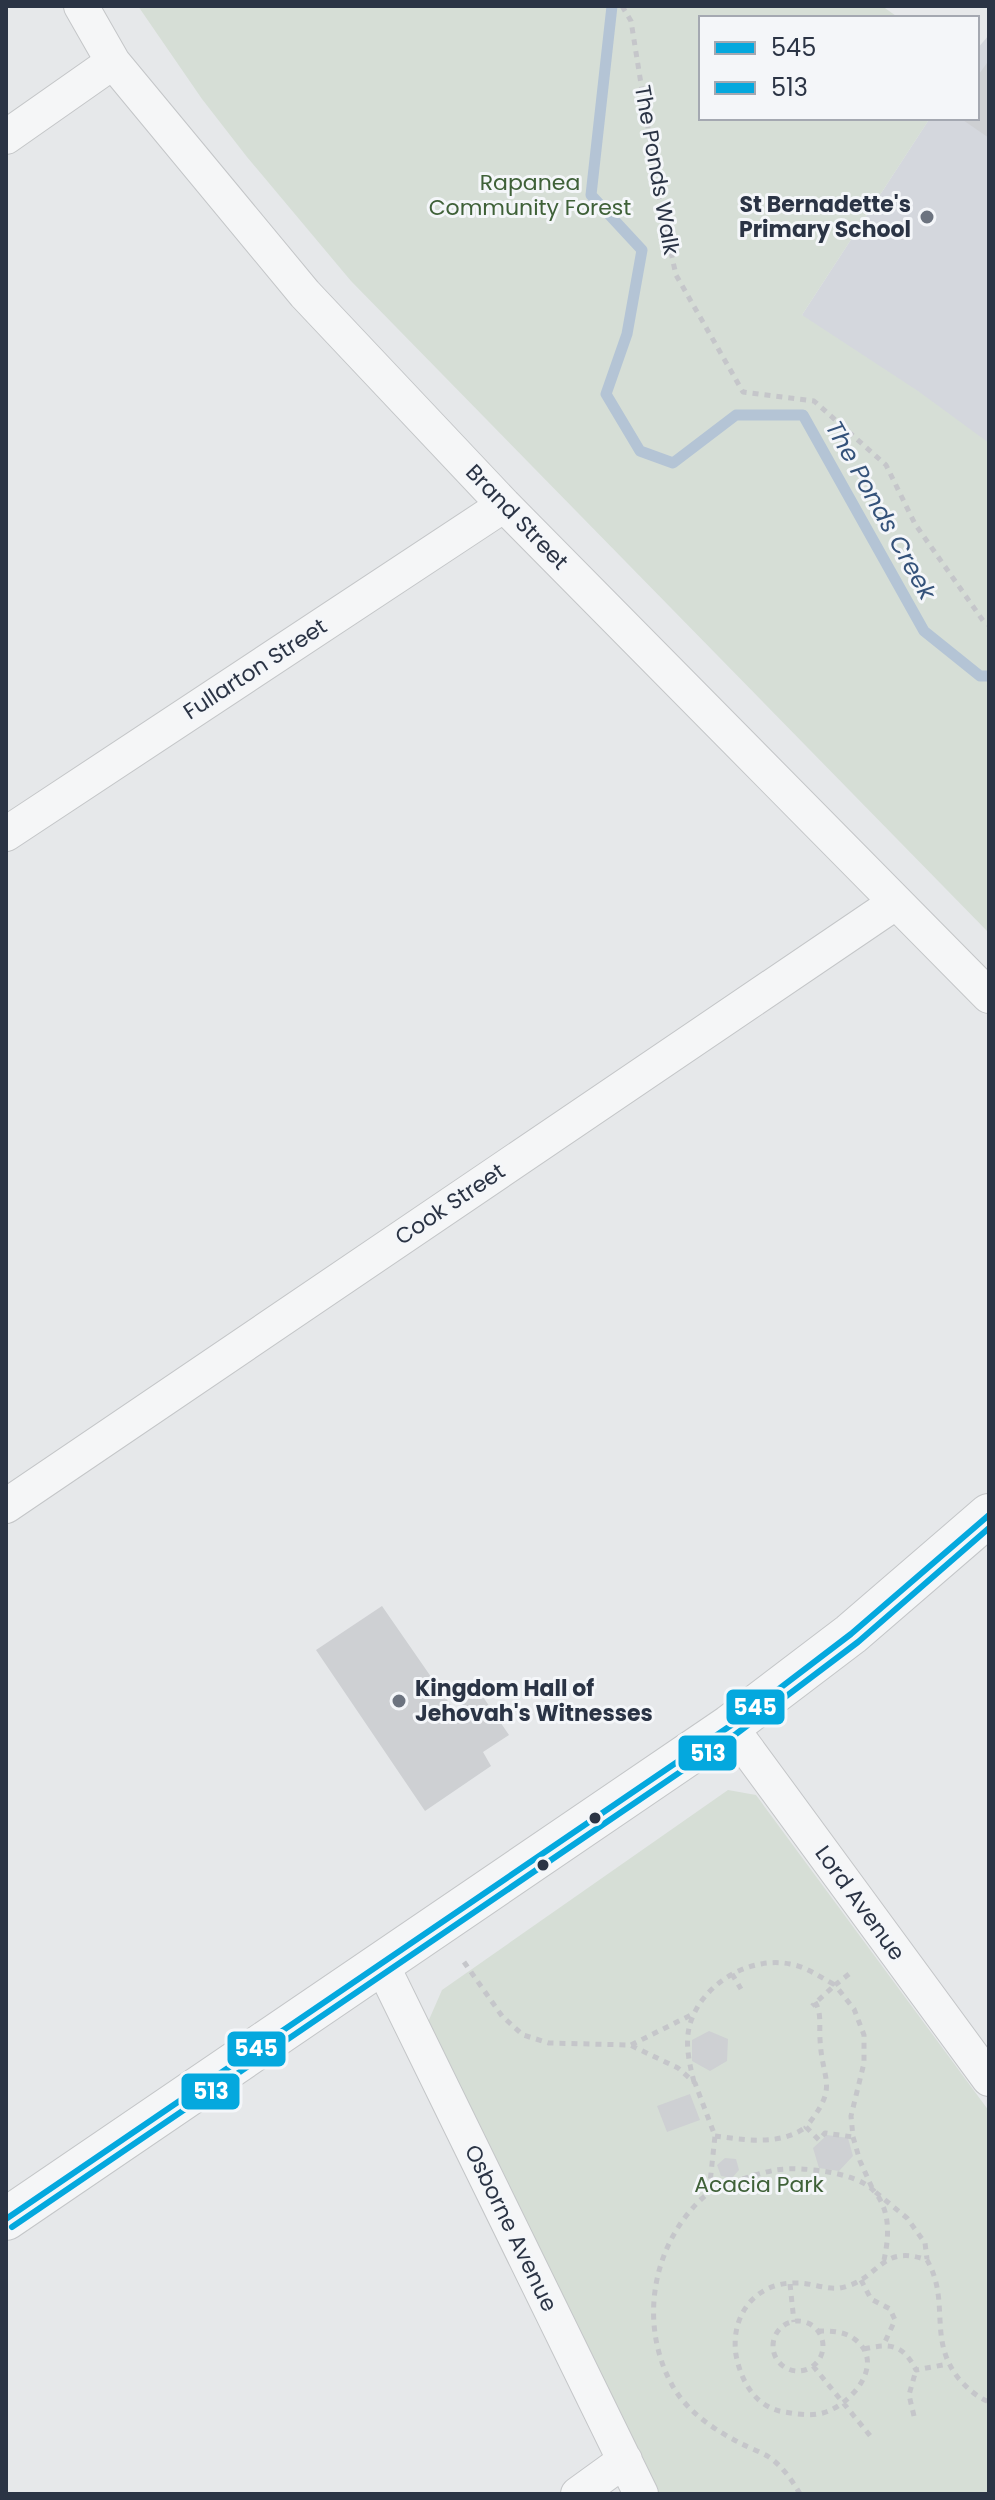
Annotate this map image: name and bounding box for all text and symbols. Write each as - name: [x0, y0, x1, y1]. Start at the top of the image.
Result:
- legend: [699, 16, 979, 120]
- text: 545: [771, 31, 816, 64]
- text: 513: [771, 71, 808, 104]
- street label: The Ponds Walk: [627, 83, 687, 258]
- park label: Rapanea Community Forest: [429, 167, 631, 223]
- place label: St Bernadette's Primary School: [739, 189, 911, 245]
- marker: St Bernadette's Primary School: [918, 208, 936, 226]
- water label: The Ponds Creek: [818, 414, 945, 607]
- street label: Brand Street: [459, 457, 575, 577]
- street label: Fullarton Street: [177, 611, 333, 727]
- street label: Cook Street: [389, 1156, 511, 1252]
- place label: Kingdom Hall of Jehovah's Witnesses: [415, 1673, 653, 1729]
- line badge: 545: [725, 1688, 786, 1726]
- marker: Kingdom Hall of Jehovah's Witnesses: [390, 1692, 408, 1710]
- text: 545: [733, 1692, 777, 1723]
- line badge: 513: [677, 1734, 738, 1772]
- text: 513: [690, 1738, 726, 1769]
- unlabelled marker: [587, 1810, 603, 1826]
- street label: Lord Avenue: [808, 1839, 912, 1967]
- unlabelled marker: [535, 1857, 551, 1873]
- line badge: 545: [226, 2030, 287, 2068]
- text: 545: [234, 2033, 278, 2064]
- line badge: 513: [180, 2072, 241, 2111]
- text: 513: [193, 2076, 229, 2107]
- street label: Osborne Avenue: [457, 2139, 565, 2317]
- park label: Acacia Park: [694, 2169, 825, 2200]

